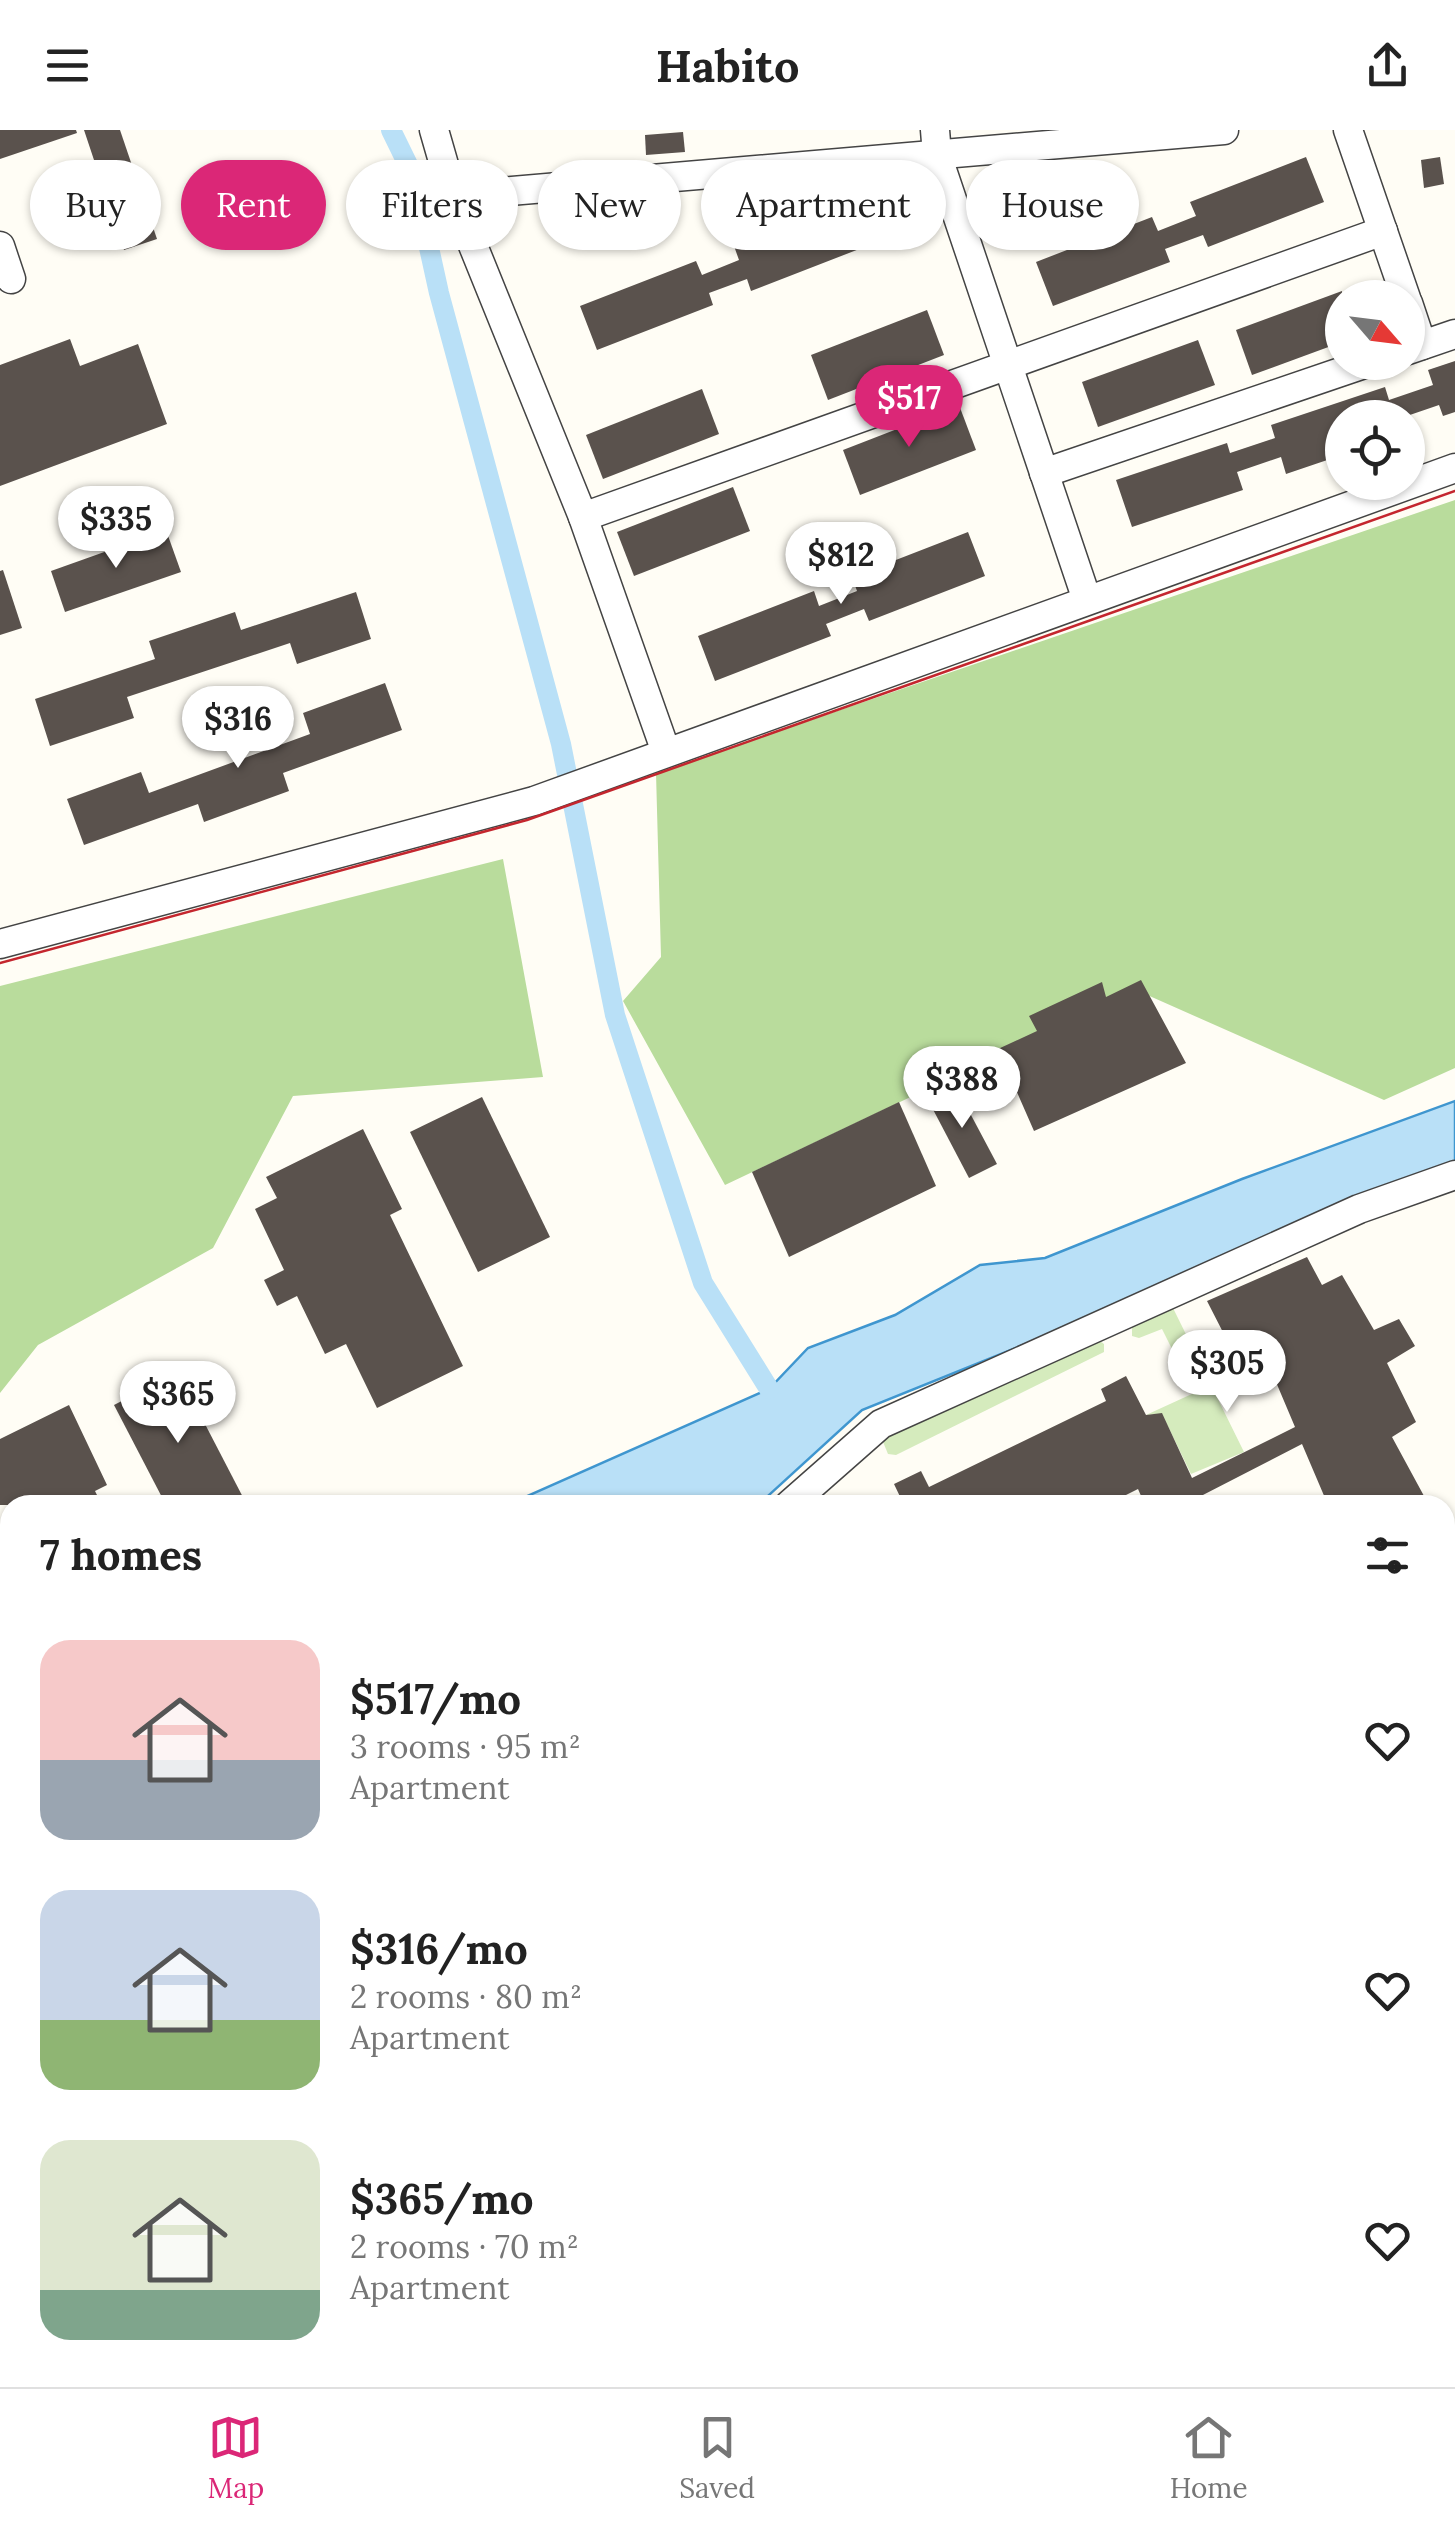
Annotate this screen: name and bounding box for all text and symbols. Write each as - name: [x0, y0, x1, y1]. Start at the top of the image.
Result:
- text: Habito: [656, 37, 799, 94]
- icon: menu: [40, 38, 95, 93]
- icon: share: [1360, 38, 1415, 93]
- chip: Buy: [30, 160, 161, 250]
- chip: Rent: [181, 160, 326, 250]
- chip: Filters: [346, 160, 518, 250]
- chip: New: [538, 160, 681, 250]
- chip: Apartment: [701, 160, 946, 250]
- chip: House: [966, 160, 1139, 250]
- north arrow: [1325, 280, 1425, 380]
- map controls: [1325, 280, 1425, 500]
- pin: $517: [850, 365, 968, 450]
- text: $517: [877, 377, 941, 418]
- button: locate: [1325, 400, 1425, 500]
- pin: $335: [57, 486, 175, 571]
- text: $335: [80, 498, 152, 539]
- pin: $812: [782, 522, 900, 607]
- text: $812: [807, 534, 875, 575]
- pin: $316: [179, 686, 297, 771]
- text: $316: [204, 698, 272, 739]
- pin: $388: [903, 1046, 1021, 1131]
- text: $388: [925, 1058, 999, 1099]
- pin: $305: [1168, 1330, 1286, 1415]
- text: $305: [1190, 1342, 1264, 1383]
- pin: $365: [119, 1361, 237, 1446]
- text: $365: [142, 1373, 214, 1414]
- text: 7 homes: [40, 1528, 202, 1582]
- icon: filters: [1360, 1528, 1415, 1583]
- text: $517/mo: [350, 1672, 521, 1726]
- icon: home: [120, 1680, 240, 1800]
- icon: heart: [1360, 1713, 1415, 1768]
- text: 3 rooms · 95 m²: [350, 1726, 581, 1767]
- text: Apartment: [350, 1767, 510, 1808]
- text: $316/mo: [350, 1922, 528, 1976]
- icon: home: [120, 1930, 240, 2050]
- icon: heart: [1360, 1963, 1415, 2018]
- text: 2 rooms · 80 m²: [350, 1976, 582, 2017]
- text: Apartment: [350, 2017, 510, 2058]
- text: $365/mo: [350, 2172, 534, 2226]
- icon: home: [120, 2180, 240, 2300]
- icon: heart: [1360, 2213, 1415, 2268]
- text: 2 rooms · 70 m²: [350, 2226, 579, 2267]
- text: Apartment: [350, 2267, 510, 2308]
- tab: Map: [207, 2410, 264, 2506]
- tab: Saved: [679, 2410, 755, 2506]
- tab: Home: [1170, 2410, 1248, 2506]

